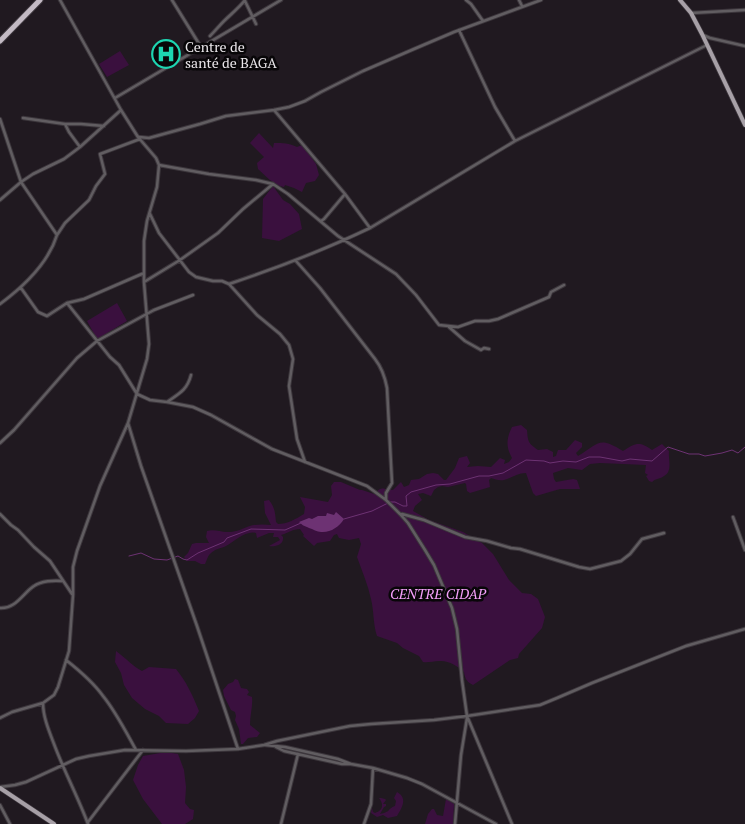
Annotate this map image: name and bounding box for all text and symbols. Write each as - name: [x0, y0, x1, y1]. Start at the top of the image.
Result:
- place label: Centre de santé de BAGA: [185, 37, 277, 72]
- hospital icon: Centre de santé de BAGA: [151, 39, 181, 69]
- park label: CENTRE CIDAP: [390, 584, 487, 603]

